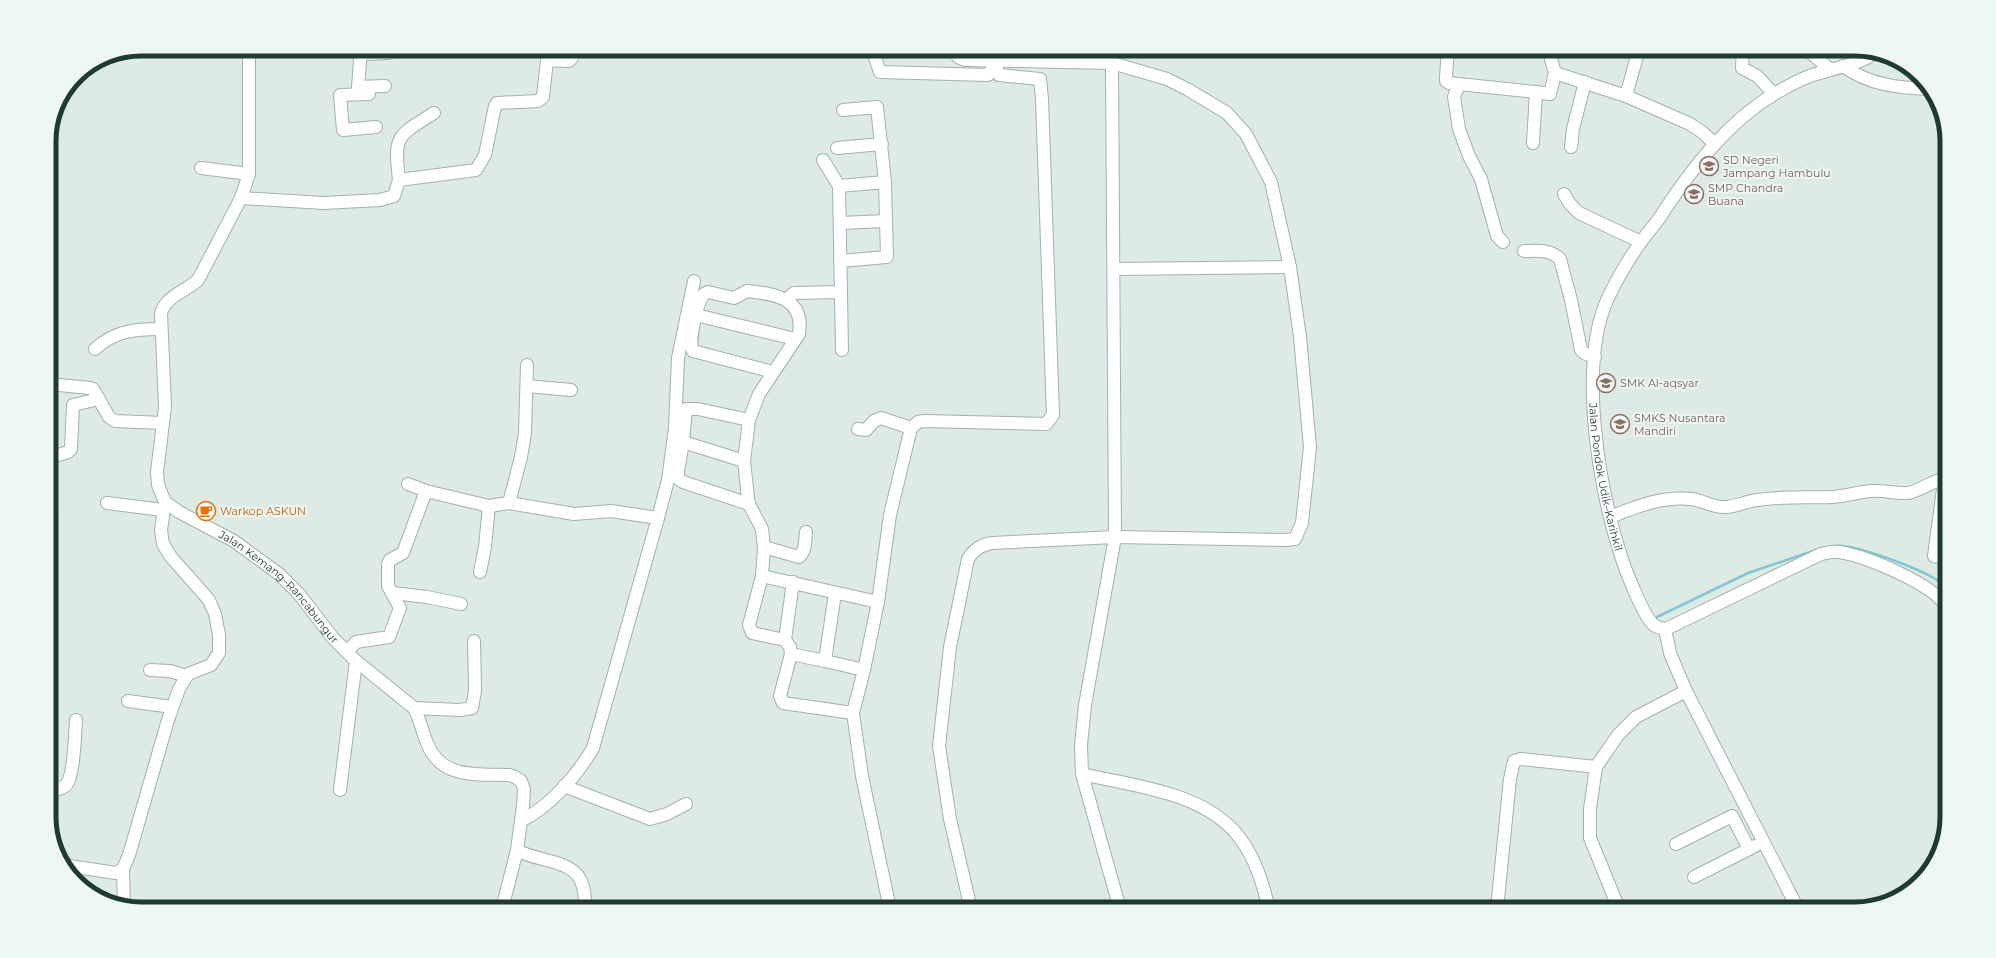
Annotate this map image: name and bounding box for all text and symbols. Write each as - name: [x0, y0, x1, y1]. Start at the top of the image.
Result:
- place label: SD Negeri Jampang Hambulu: [1722, 153, 1831, 180]
- school or university icon: SD Negeri Jampang Hambulu: [1698, 155, 1720, 177]
- place label: SMP Chandra Buana: [1708, 181, 1783, 208]
- school or university icon: SMP Chandra Buana: [1683, 183, 1705, 205]
- school or university icon: SMK Al-aqsyar: [1595, 372, 1617, 394]
- place label: SMK Al-aqsyar: [1620, 376, 1699, 390]
- street label: Jalan Pondok Udik–Karihkil: [1586, 401, 1626, 553]
- place label: SMKS Nusantara Mandiri: [1634, 411, 1725, 438]
- school or university icon: SMKS Nusantara Mandiri: [1609, 413, 1631, 435]
- cafe icon: Warkop ASKUN: [195, 500, 217, 522]
- place label: Warkop ASKUN: [220, 504, 306, 518]
- street label: Jalan Kemang–Rancabungur: [215, 527, 341, 646]

